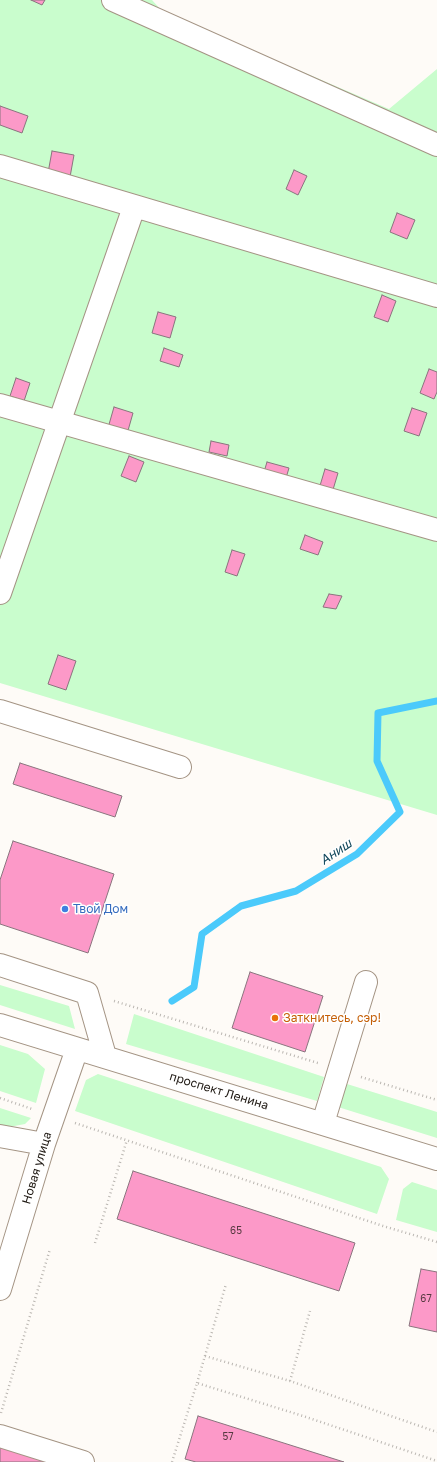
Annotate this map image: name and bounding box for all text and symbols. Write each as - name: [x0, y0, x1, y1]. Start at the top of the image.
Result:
- water label: Аниш: [317, 836, 355, 868]
- place label: Твой Дом: [73, 902, 128, 916]
- marker: Твой Дом: [60, 904, 70, 914]
- place label: Заткнитесь, сэр!: [283, 1011, 381, 1025]
- marker: Заткнитесь, сэр!: [270, 1013, 280, 1023]
- street label: проспект Ленина: [168, 1069, 270, 1113]
- street label: Новая улица: [19, 1130, 55, 1206]
- house number: 65: [230, 1225, 242, 1237]
- house number: 67: [420, 1293, 432, 1305]
- house number: 57: [222, 1431, 234, 1443]

